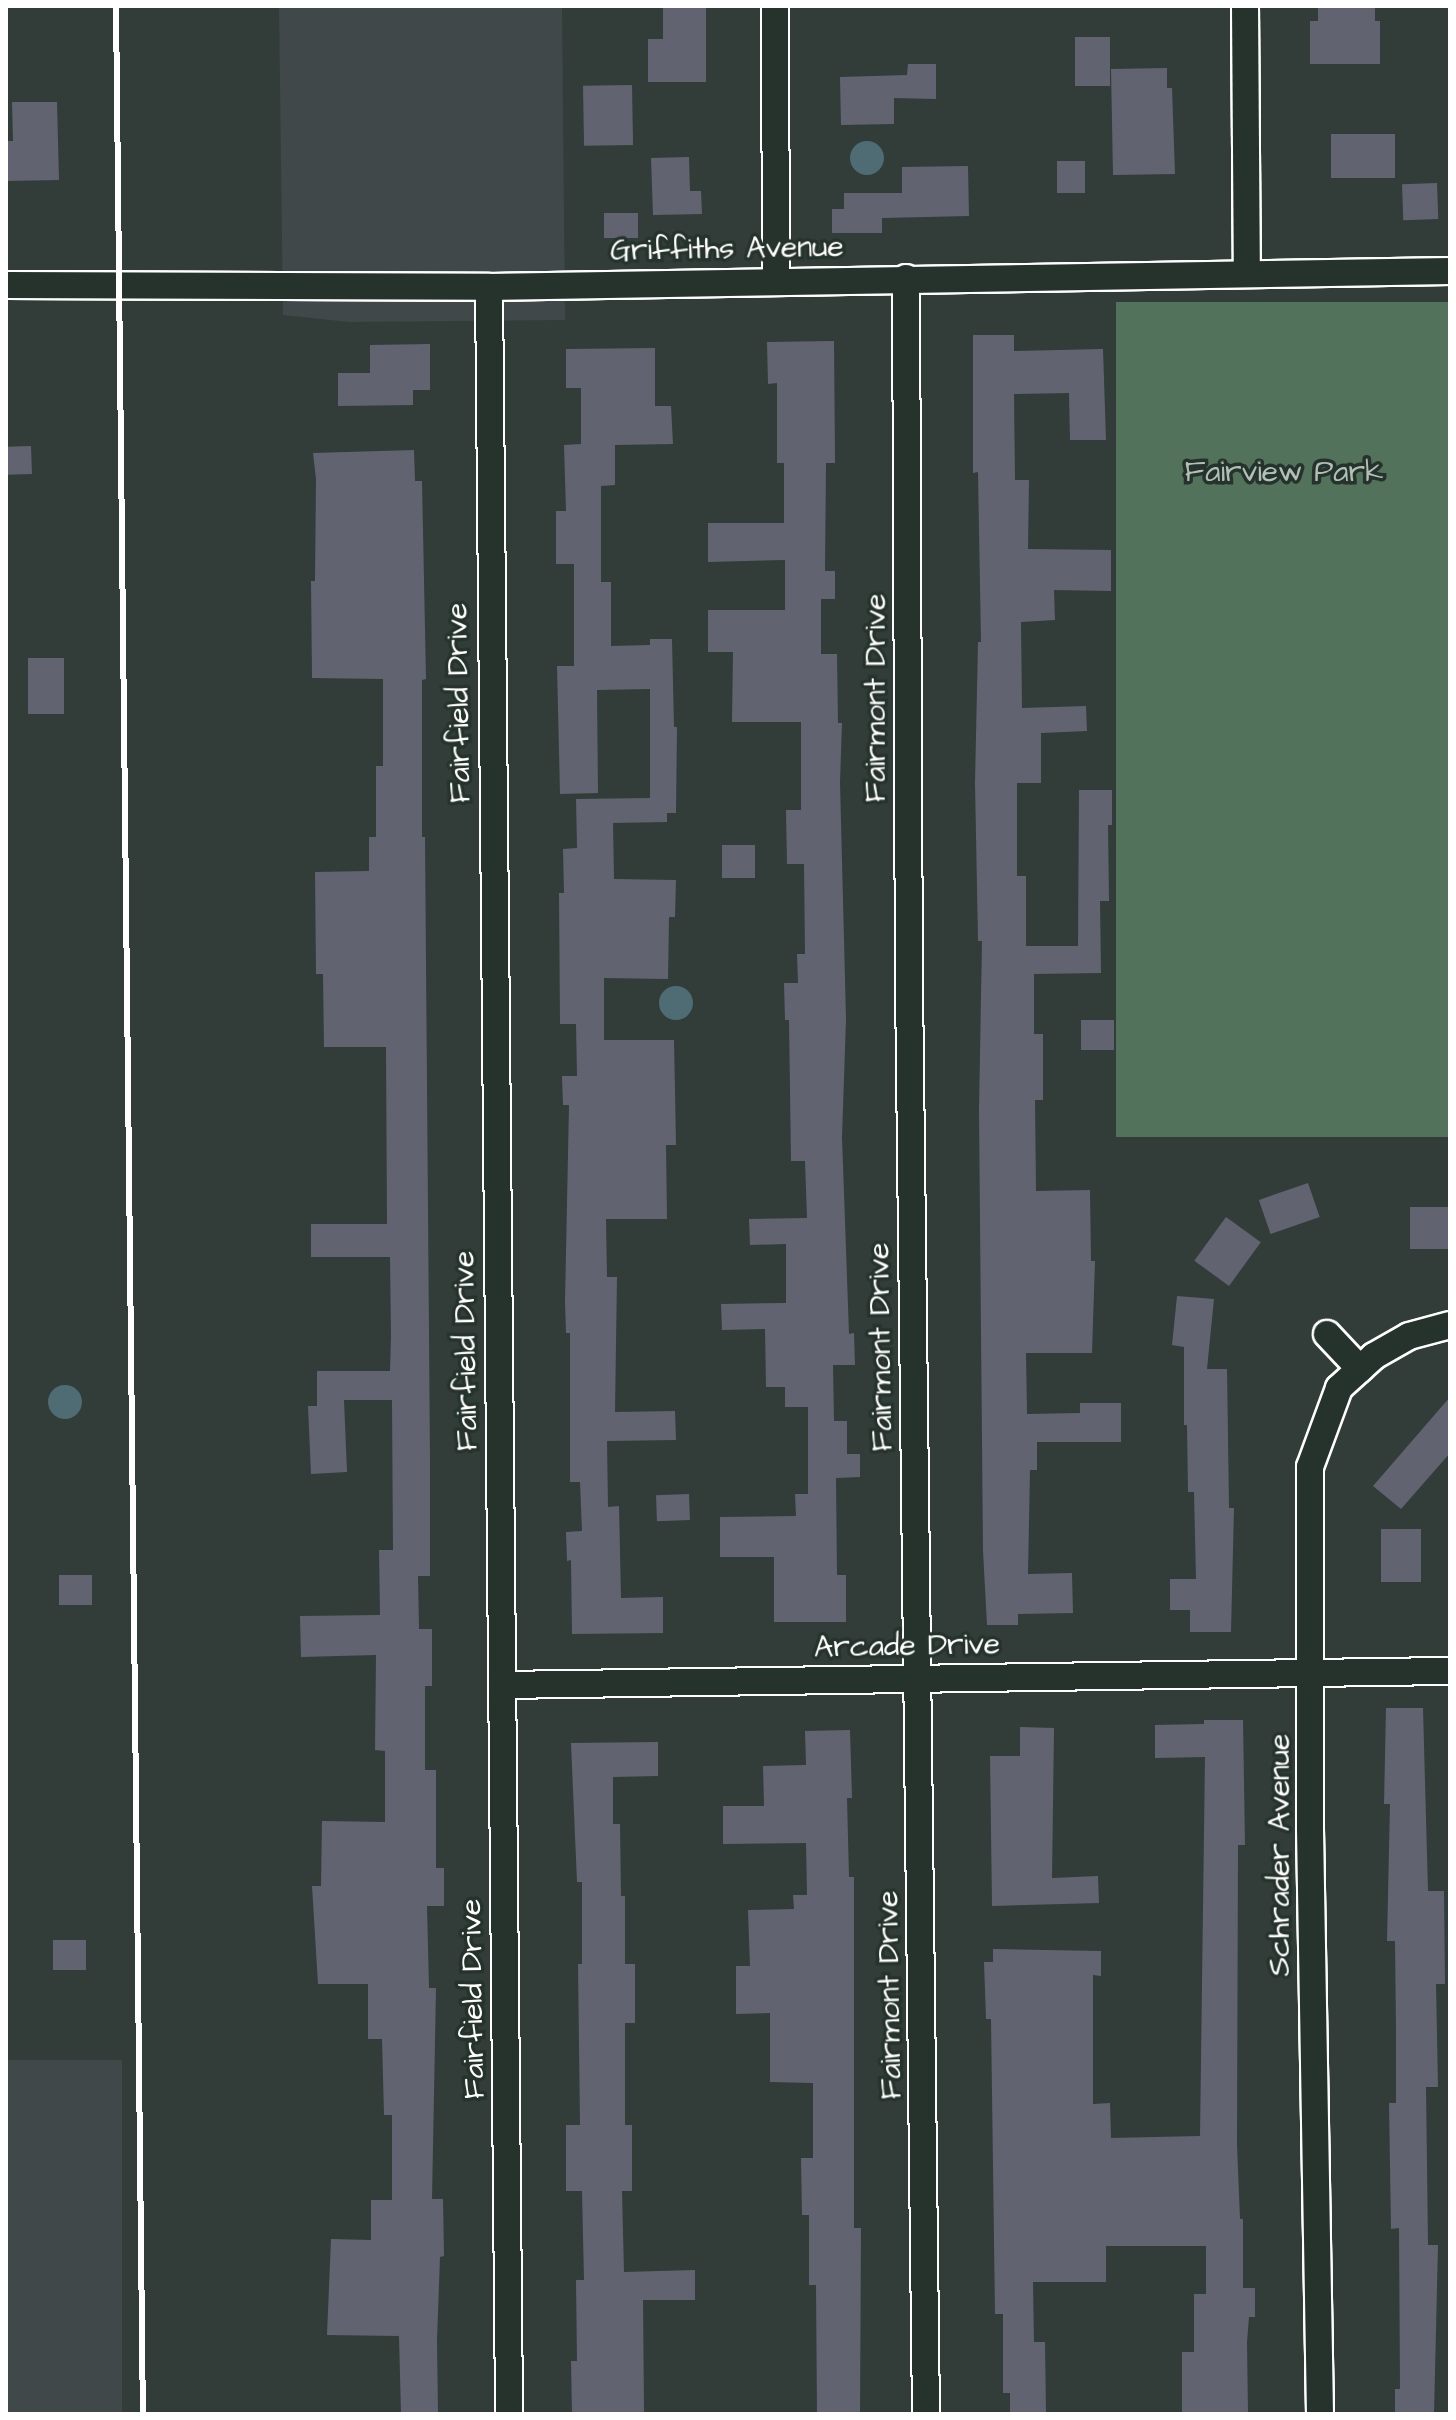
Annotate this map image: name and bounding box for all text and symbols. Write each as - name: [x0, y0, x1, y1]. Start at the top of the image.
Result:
- street label: Griffiths Avenue: [610, 229, 844, 269]
- park label: Fairview Park: [1184, 454, 1384, 490]
- street label: Fairmont Drive: [858, 594, 894, 802]
- street label: Fairfield Drive: [439, 603, 479, 803]
- street label: Fairmont Drive: [861, 1242, 901, 1452]
- street label: Fairfield Drive: [446, 1251, 486, 1451]
- street label: Arcade Drive: [814, 1626, 1000, 1666]
- street label: Schrader Avenue: [1262, 1734, 1298, 1976]
- street label: Fairmont Drive: [870, 1890, 910, 2100]
- street label: Fairfield Drive: [453, 1899, 493, 2099]

